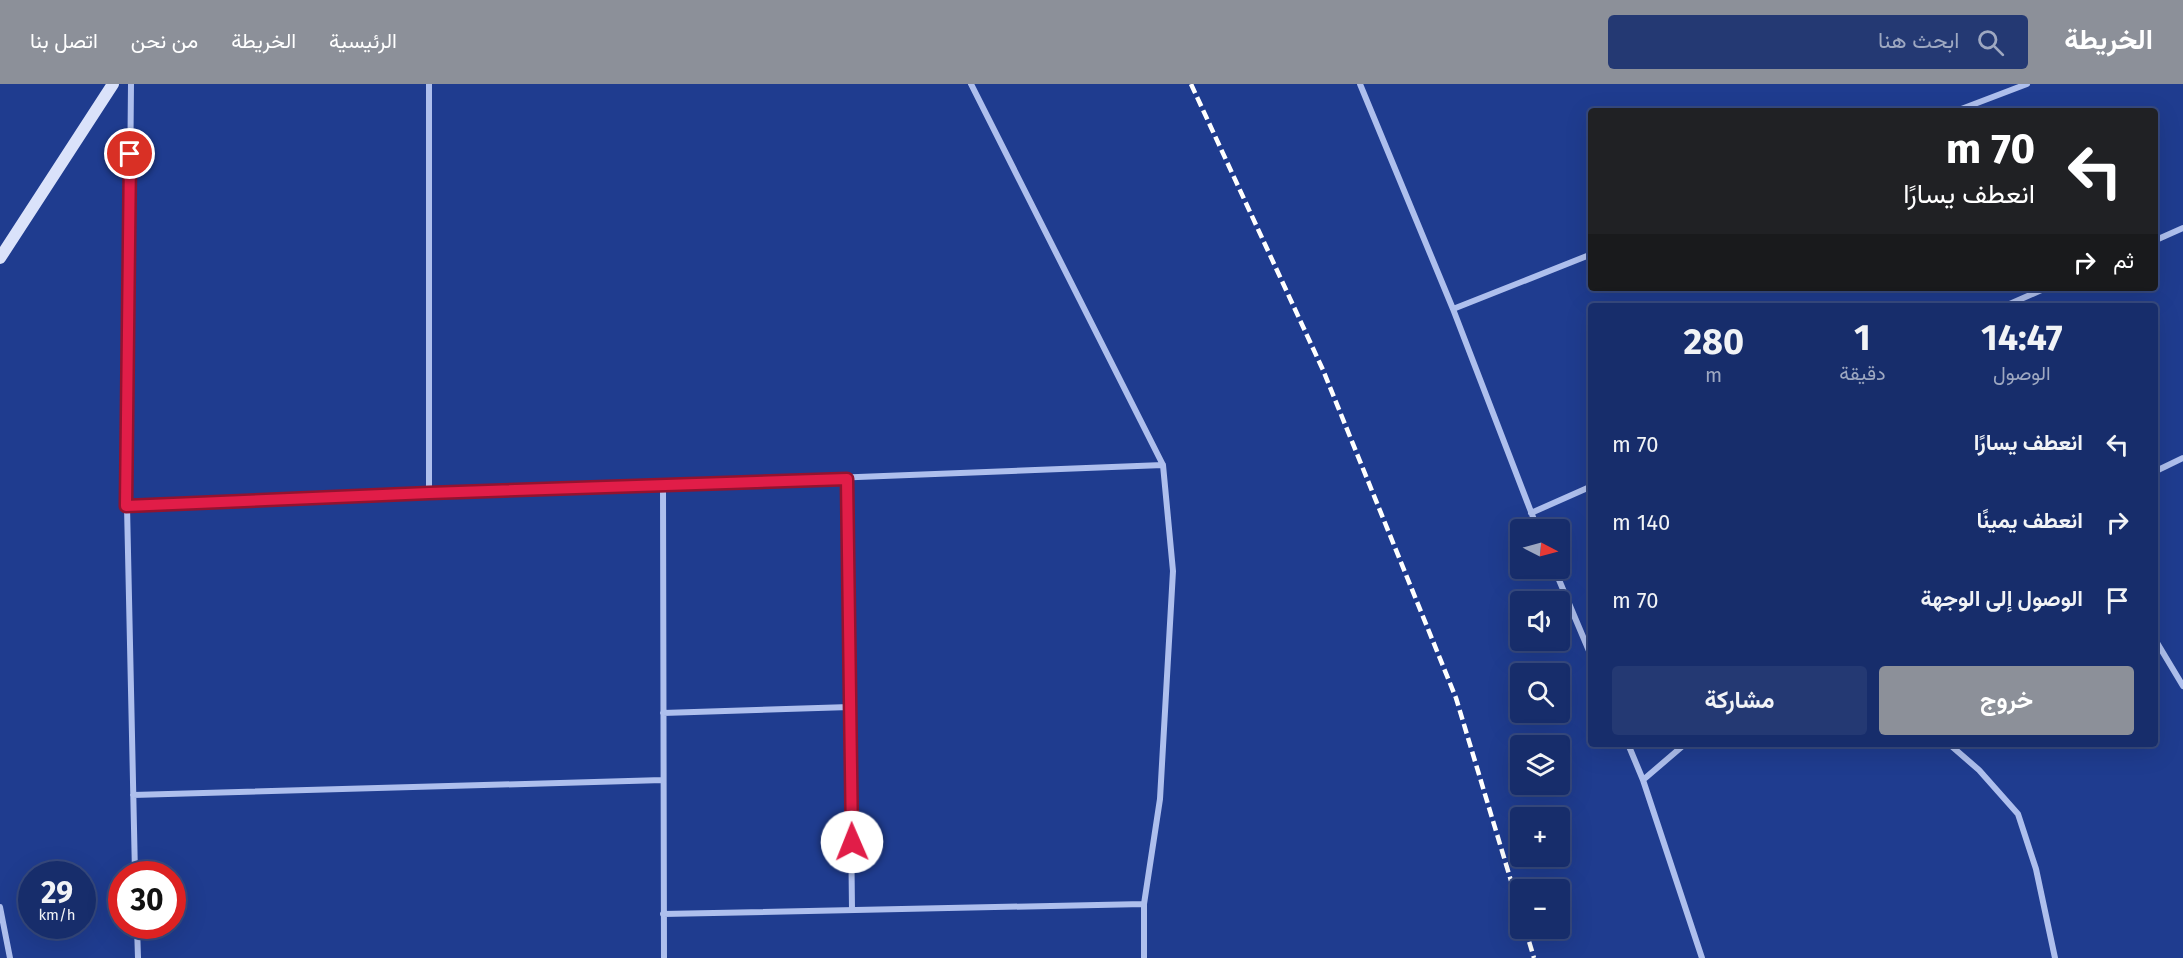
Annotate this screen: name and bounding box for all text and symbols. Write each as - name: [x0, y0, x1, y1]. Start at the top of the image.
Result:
- search box: [1608, 15, 2028, 69]
- text: الخريطة: [2064, 23, 2153, 56]
- icon: search: [1974, 26, 2007, 59]
- text: ابحث هنا: [1878, 27, 1959, 54]
- text: اتصل بنا: [30, 28, 98, 54]
- text: من نحن: [131, 28, 198, 54]
- text: الخريطة: [231, 28, 296, 54]
- text: الرئيسية: [329, 28, 397, 54]
- text: 70 m: [1946, 124, 2035, 174]
- pin: [104, 128, 155, 179]
- icon: left: [2056, 132, 2134, 210]
- icon: arrive: [113, 137, 146, 170]
- text: انعطف يسارًا: [1903, 178, 2035, 210]
- icon: right: [2068, 246, 2101, 279]
- text: ثم: [2113, 247, 2134, 274]
- text: 1: [1854, 316, 1871, 360]
- text: 14:47: [1981, 316, 2063, 360]
- text: 280: [1683, 320, 1744, 364]
- text: دقيقة: [1839, 361, 1886, 385]
- text: الوصول: [1993, 361, 2051, 385]
- text: m: [1705, 363, 1722, 387]
- icon: left: [2101, 428, 2134, 461]
- text: انعطف يسارًا: [1974, 429, 2083, 456]
- text: 70 m: [1612, 431, 1658, 458]
- icon: right: [2101, 506, 2134, 539]
- text: انعطف يمينًا: [1976, 507, 2083, 534]
- text: 140 m: [1612, 509, 1670, 536]
- north arrow: [1510, 519, 1570, 579]
- map controls: [1510, 519, 1570, 939]
- icon: arrive: [2101, 584, 2134, 617]
- text: الوصول إلى الوجهة: [1920, 585, 2083, 612]
- text: 70 m: [1612, 587, 1658, 614]
- button: sound: [1510, 591, 1570, 651]
- button: search: [1510, 663, 1570, 723]
- button: مشاركة: [1612, 666, 1867, 735]
- button: خروج: [1879, 666, 2134, 735]
- button: layers: [1510, 735, 1570, 795]
- button: +: [1510, 807, 1570, 867]
- position arrow: [820, 810, 884, 874]
- speed limit sign: 30: [108, 861, 186, 939]
- text: 29: [41, 875, 73, 911]
- button: −: [1510, 879, 1570, 939]
- text: km/h: [38, 906, 76, 924]

